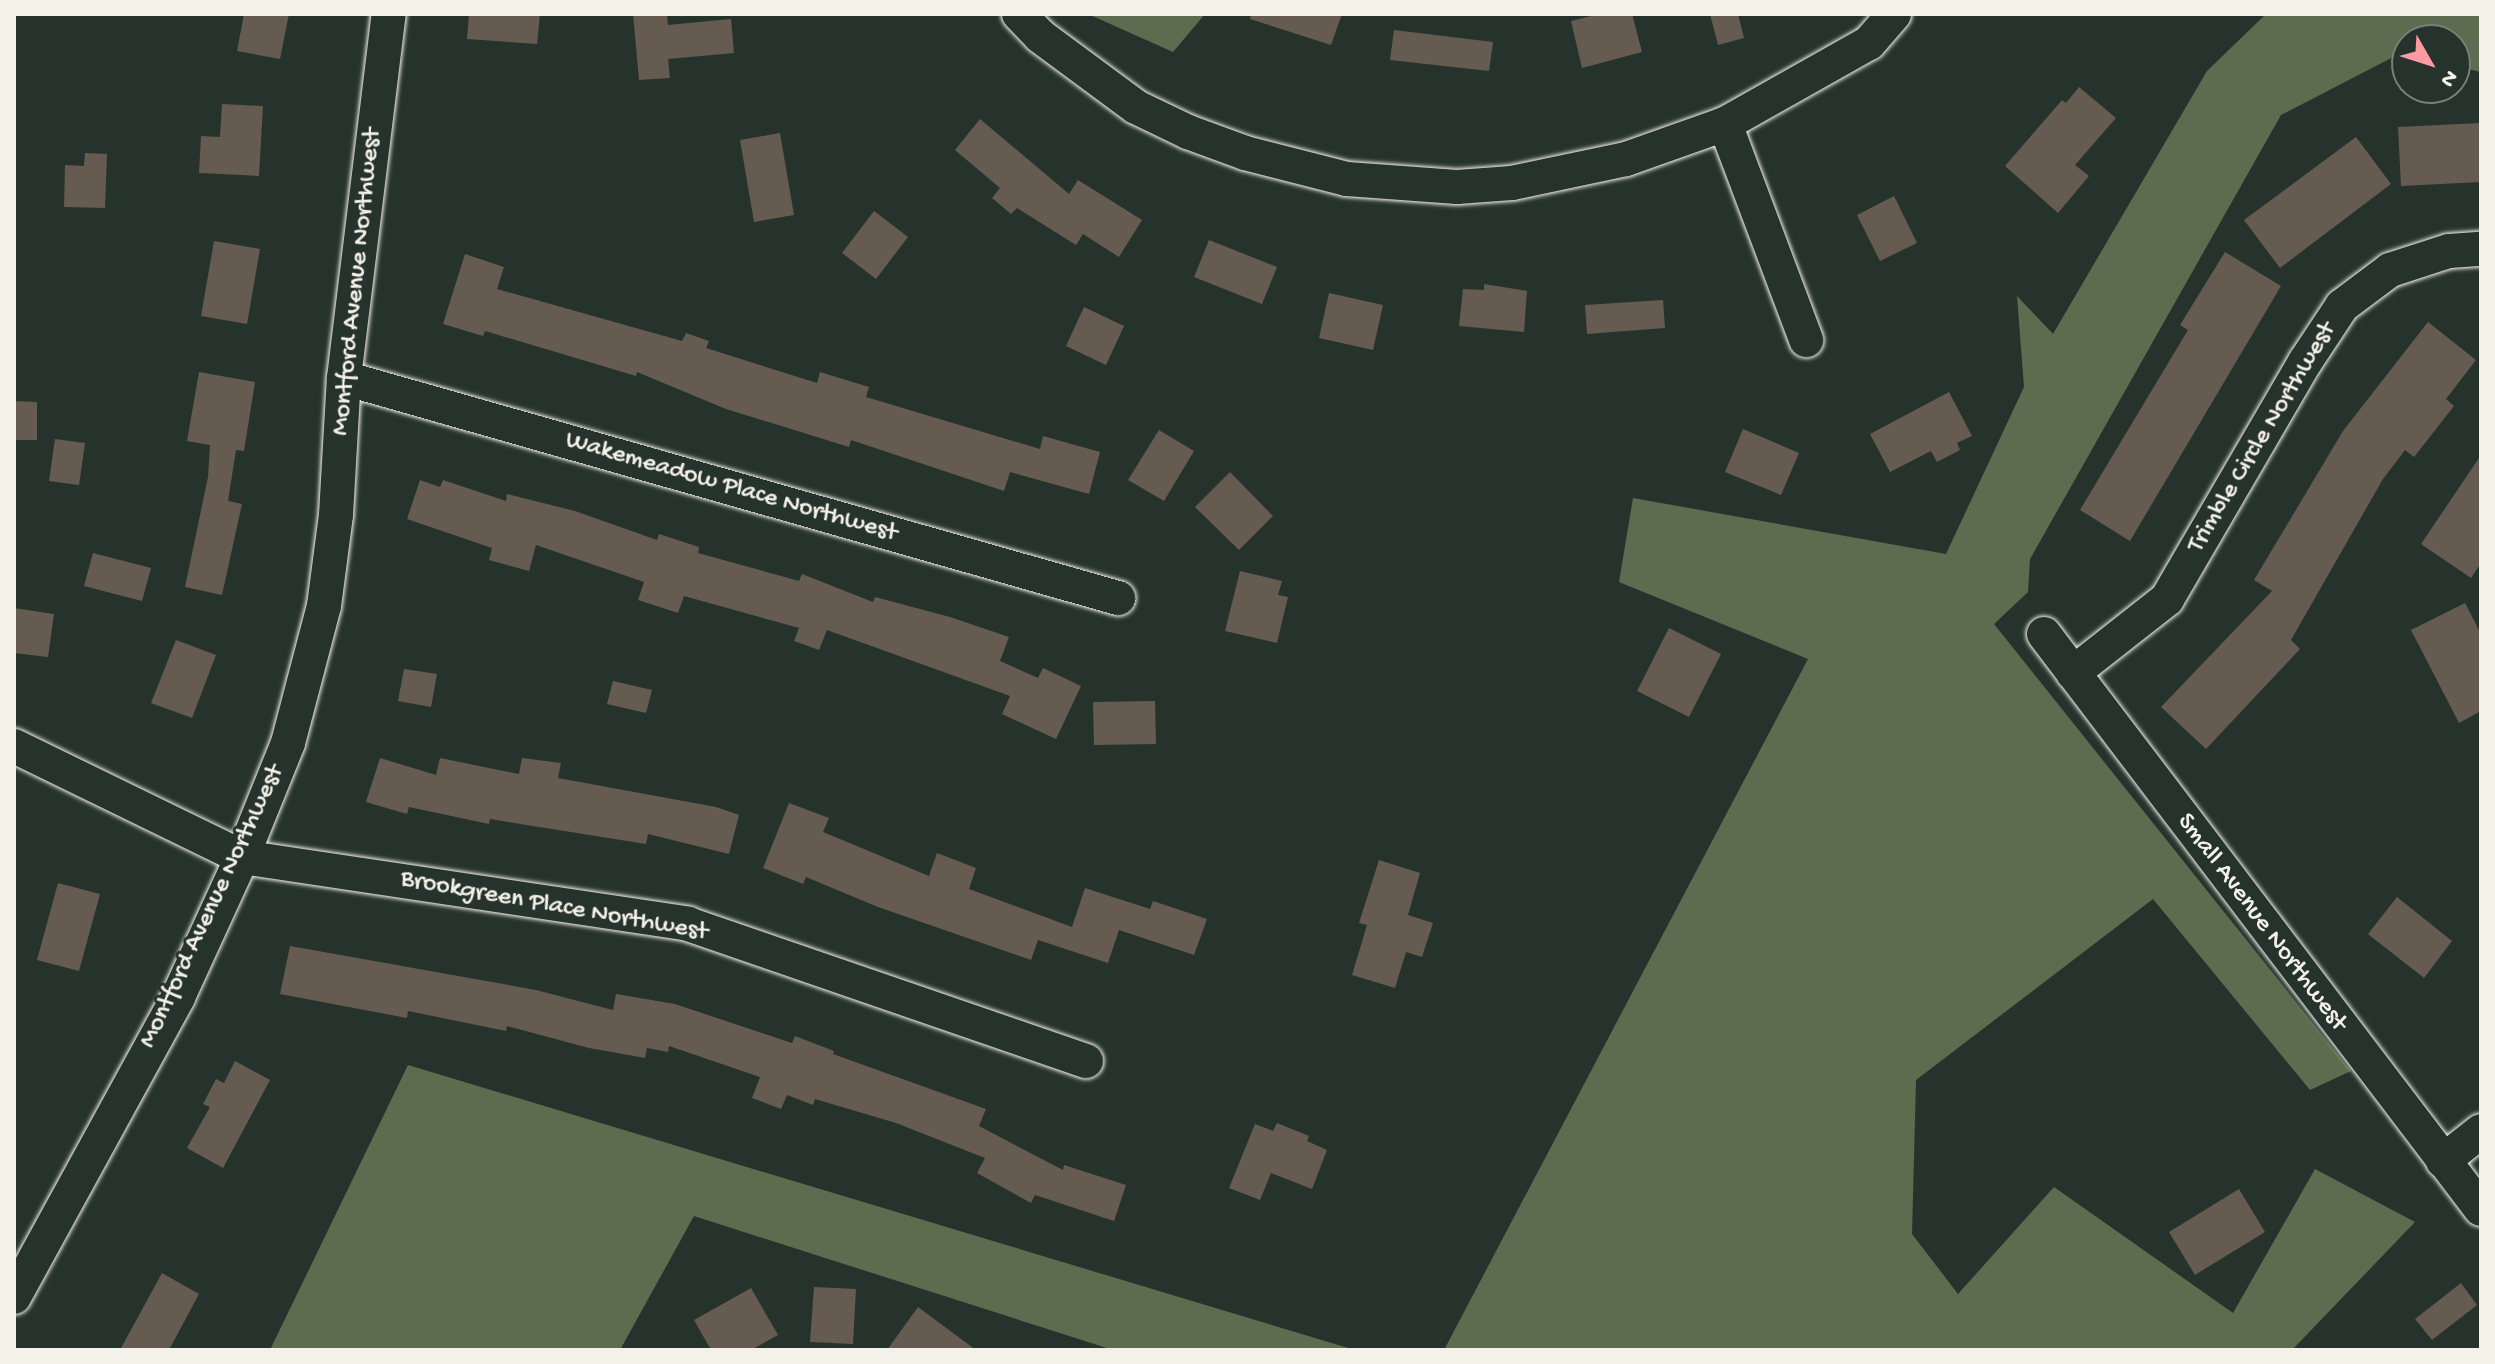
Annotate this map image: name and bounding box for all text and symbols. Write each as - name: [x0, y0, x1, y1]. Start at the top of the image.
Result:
- north arrow: [2391, 24, 2471, 104]
- text: N: [2433, 64, 2463, 92]
- street label: Montford Avenue Northwest: [326, 127, 390, 437]
- street label: Trimble Circle Northwest: [2182, 317, 2344, 559]
- street label: Wakemeadow Place Northwest: [561, 426, 901, 550]
- street label: Montford Avenue Northwest: [134, 760, 292, 1054]
- street label: Small Avenue Northwest: [2169, 808, 2353, 1038]
- street label: Brookgreen Place Northwest: [398, 865, 710, 949]

